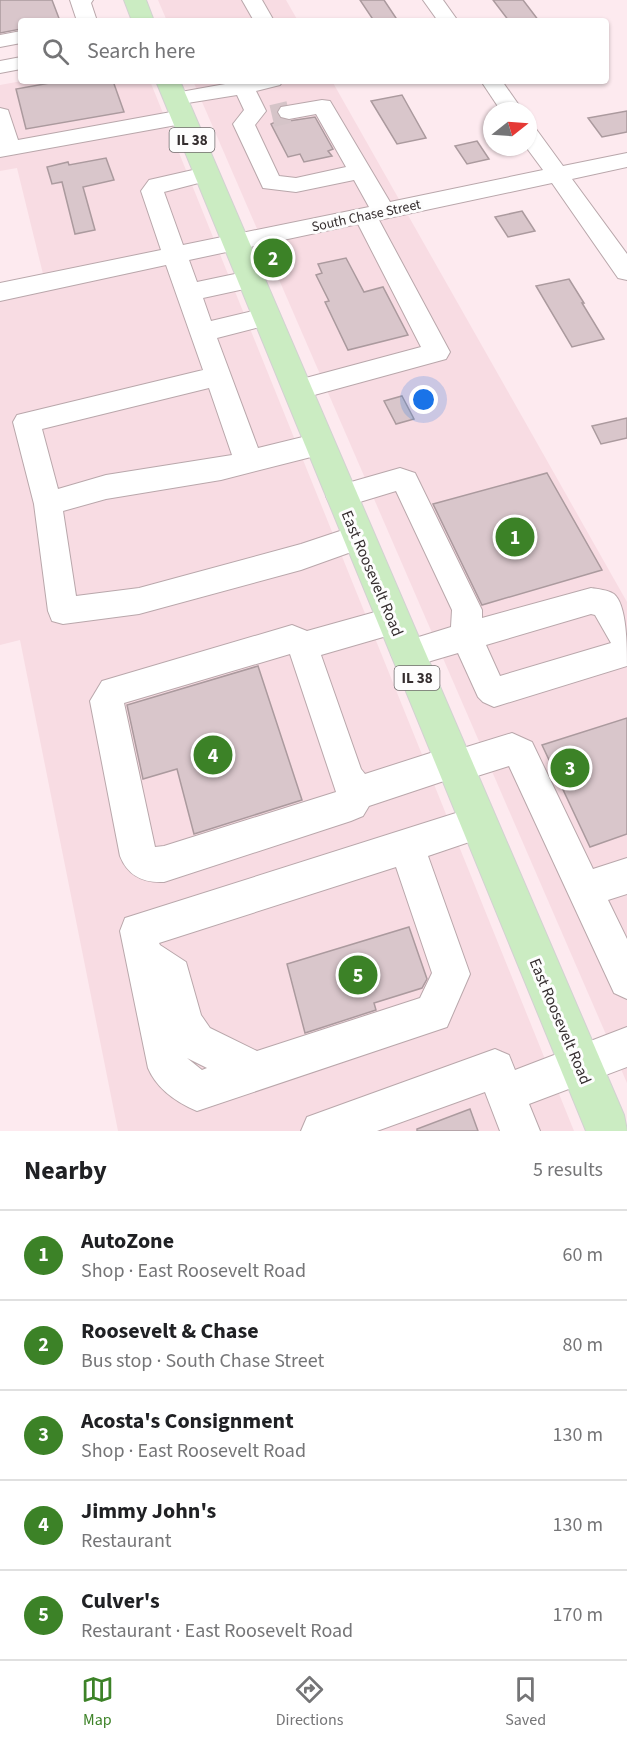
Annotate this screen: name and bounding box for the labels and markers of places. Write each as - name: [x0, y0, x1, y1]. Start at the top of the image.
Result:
- pin: 2: [254, 236, 292, 280]
- pin: 1: [496, 514, 534, 560]
- pin: 4: [194, 732, 232, 777]
- pin: 3: [550, 746, 590, 790]
- pin: 5: [338, 952, 378, 998]

